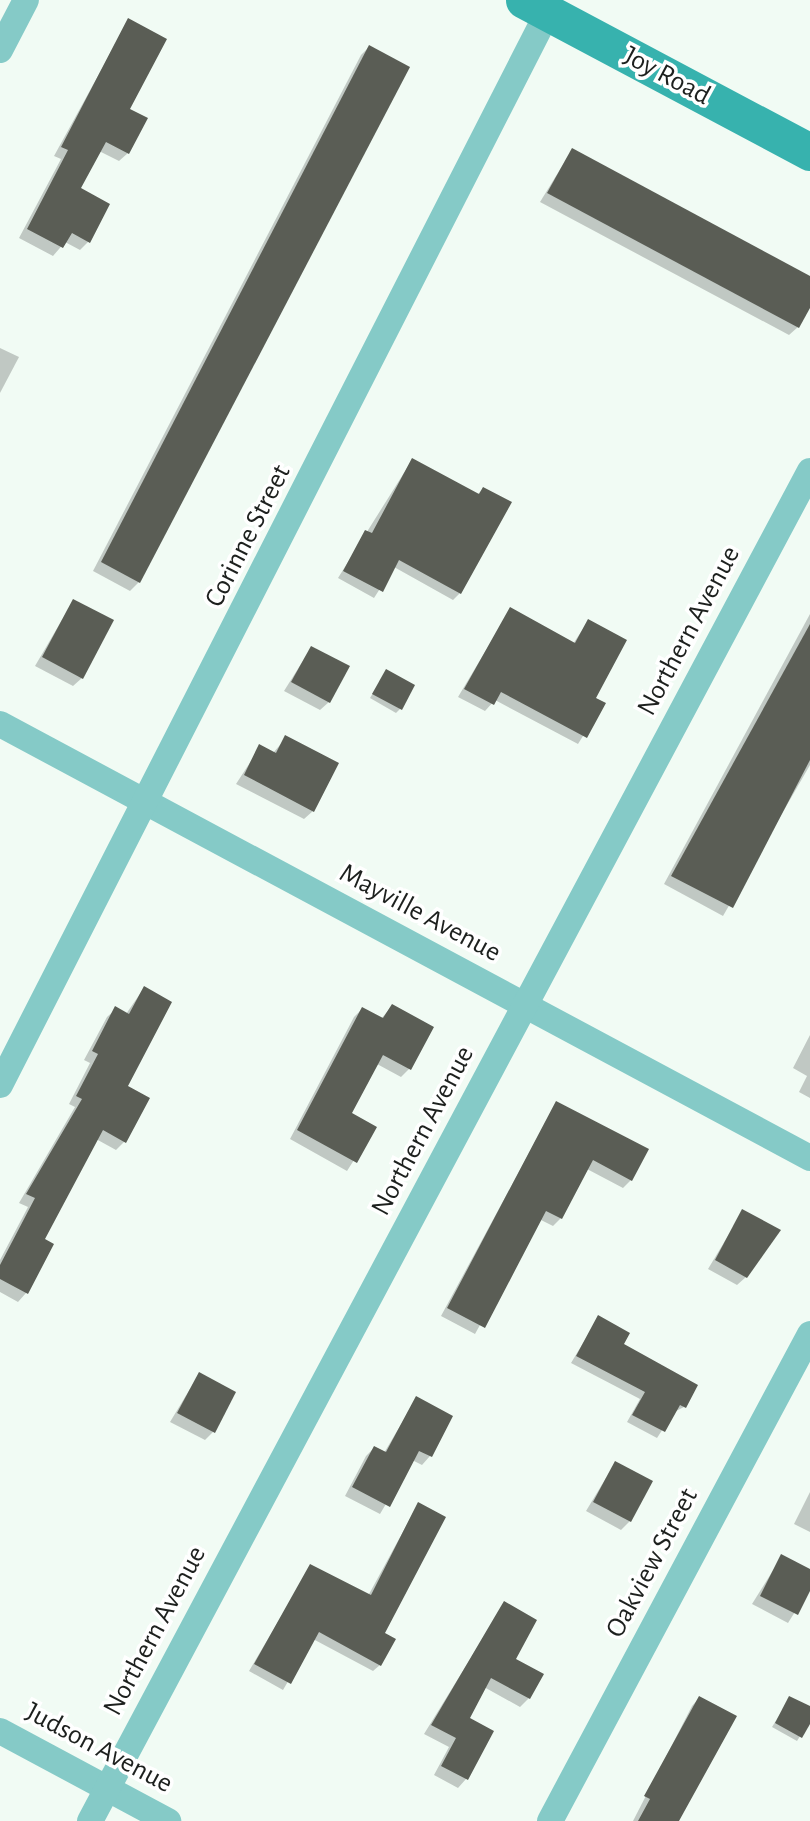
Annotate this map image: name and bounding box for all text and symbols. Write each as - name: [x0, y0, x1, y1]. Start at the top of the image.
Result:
- street label: Joy Road: [618, 39, 716, 113]
- street label: Corinne Street: [198, 459, 298, 613]
- street label: Northern Avenue: [630, 540, 748, 722]
- street label: Mayville Avenue: [334, 856, 506, 970]
- street label: Northern Avenue: [364, 1040, 482, 1222]
- street label: Oakview Street: [599, 1483, 705, 1643]
- street label: Northern Avenue: [96, 1540, 214, 1722]
- street label: Judson Avenue: [20, 1695, 178, 1801]

